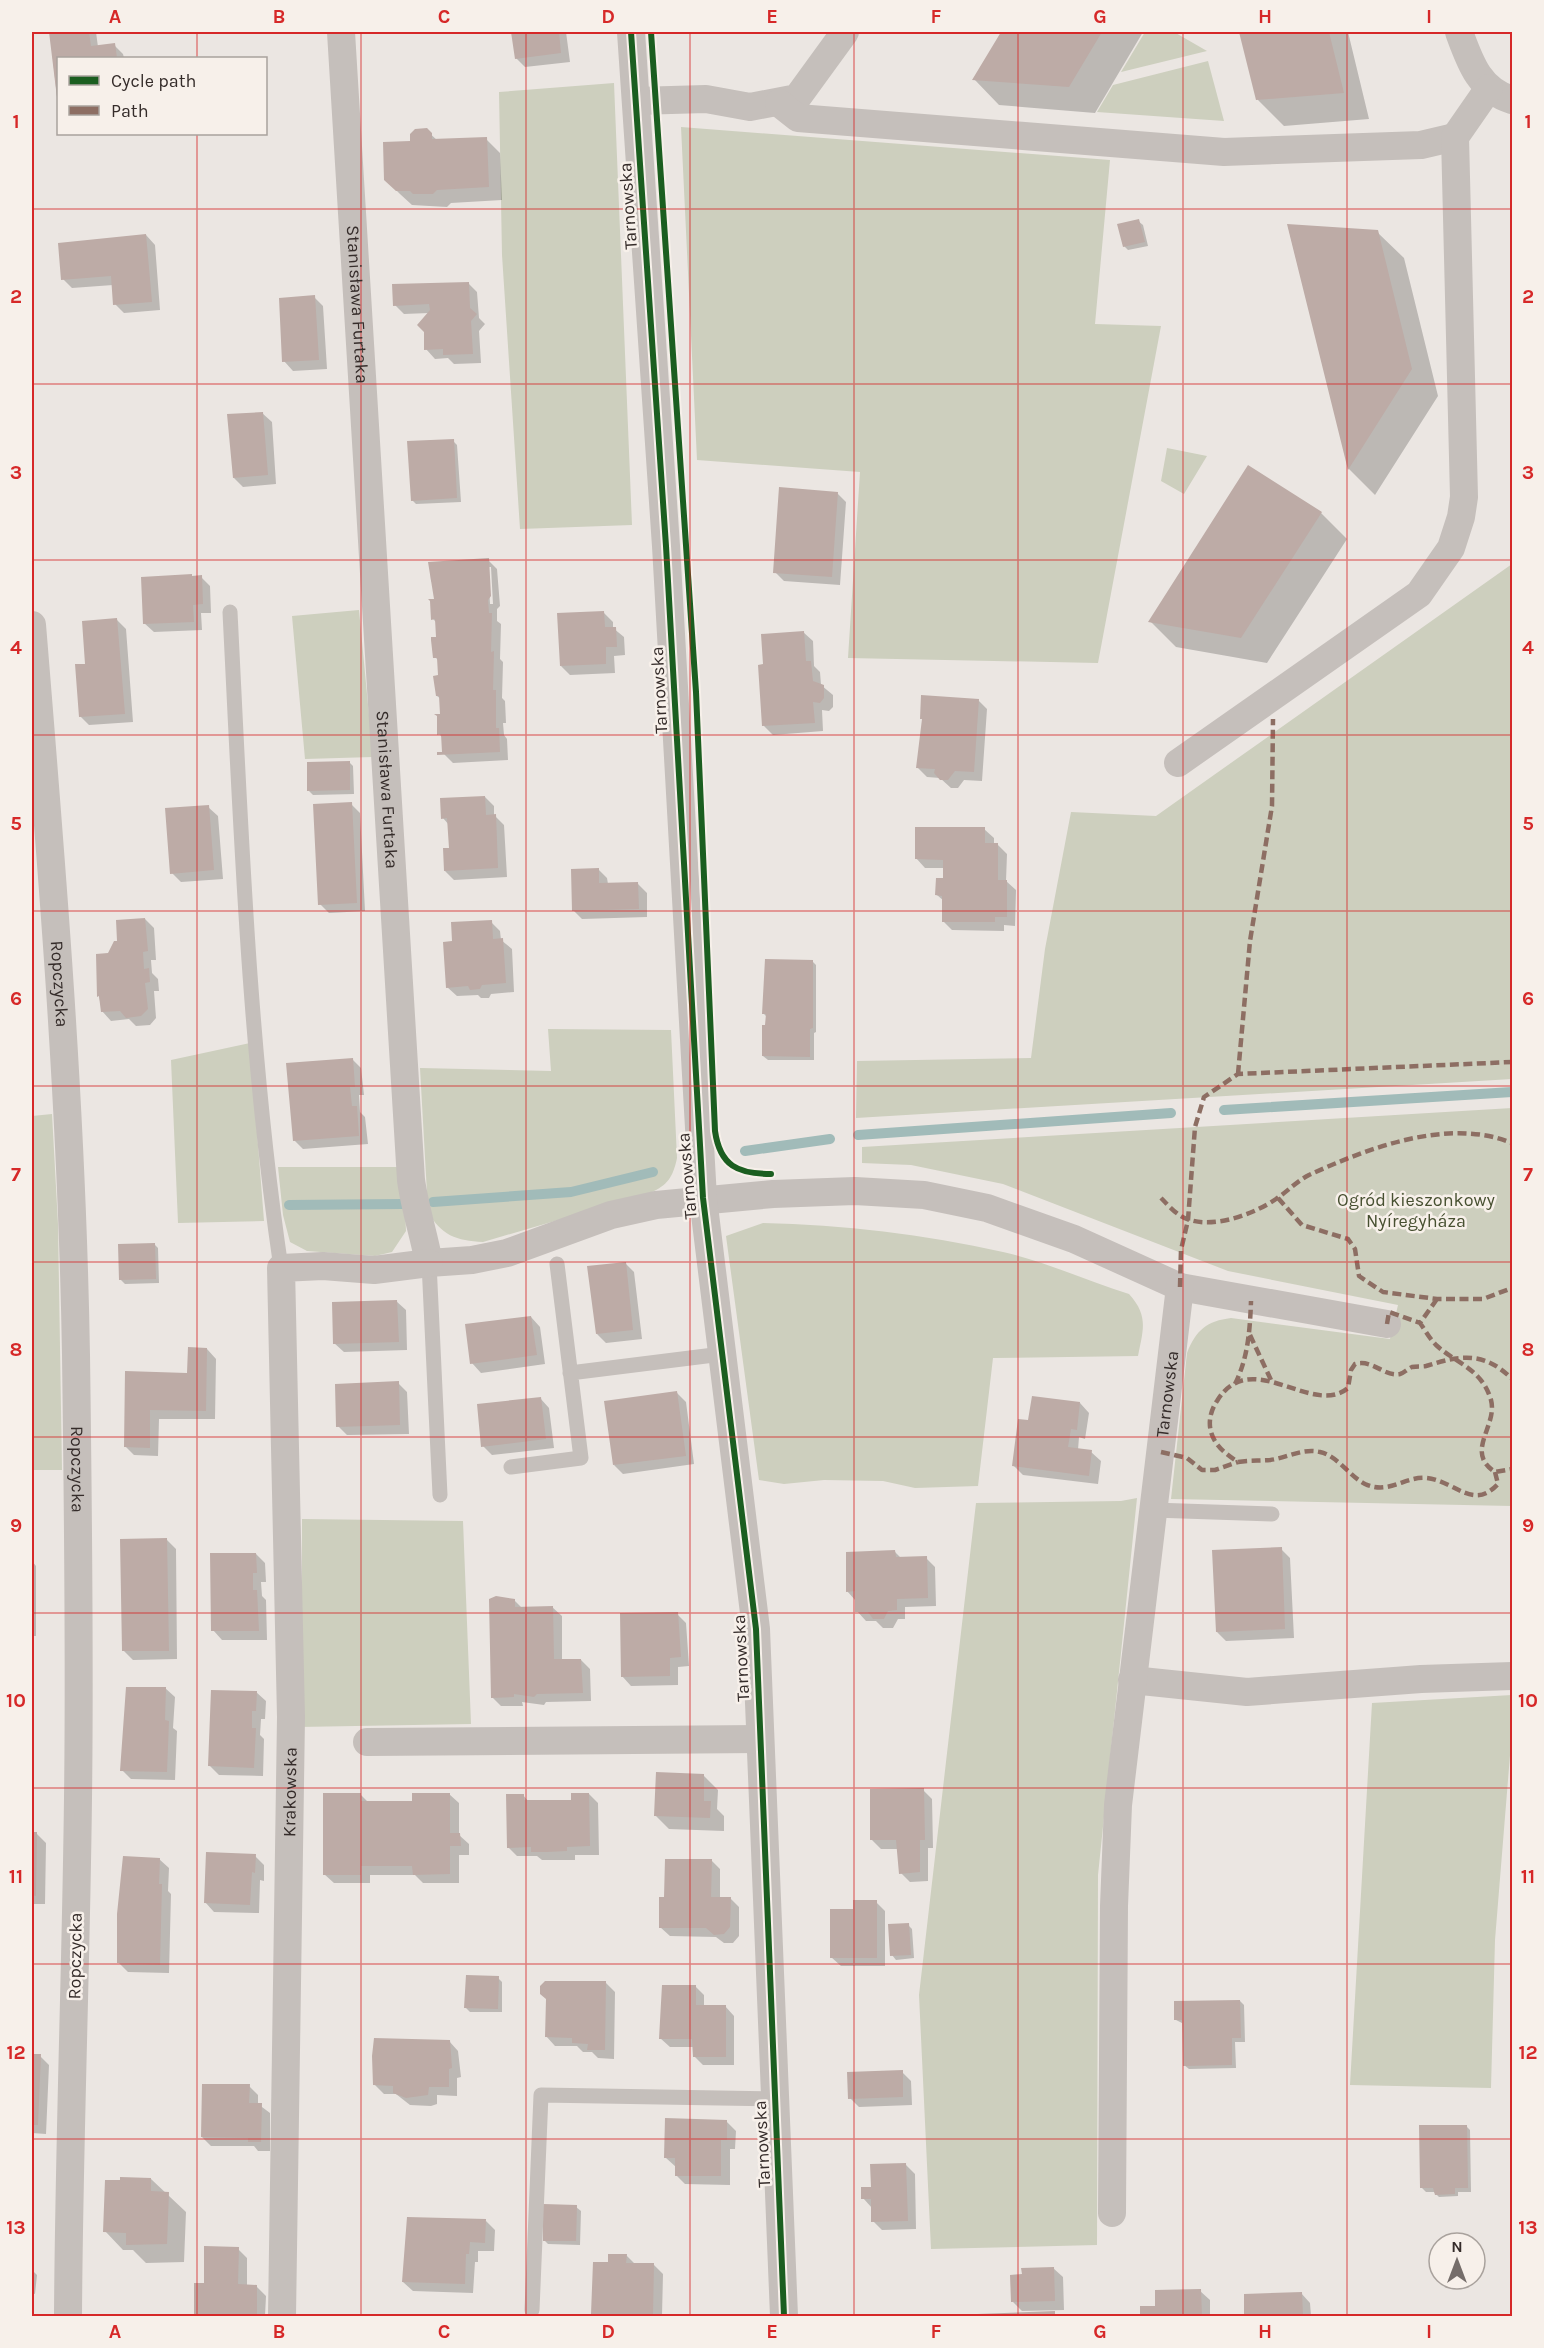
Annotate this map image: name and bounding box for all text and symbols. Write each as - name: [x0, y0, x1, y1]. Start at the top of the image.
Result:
- text: A: [109, 5, 122, 28]
- text: B: [273, 5, 285, 28]
- text: C: [438, 5, 450, 28]
- text: D: [601, 5, 615, 28]
- text: E: [766, 5, 778, 28]
- text: F: [931, 5, 942, 28]
- text: G: [1093, 5, 1107, 28]
- text: H: [1258, 5, 1272, 28]
- text: I: [1426, 5, 1432, 28]
- legend: [57, 57, 267, 135]
- text: Cycle path: [111, 70, 196, 92]
- text: Path: [111, 100, 149, 122]
- text: 1: [12, 110, 20, 133]
- text: 1: [1524, 110, 1532, 133]
- street label: Tarnowska: [614, 162, 642, 250]
- street label: Stanisława Furtaka: [342, 225, 373, 384]
- text: 2: [10, 285, 22, 308]
- text: 2: [1522, 285, 1534, 308]
- text: 3: [10, 461, 22, 484]
- text: 3: [1522, 461, 1534, 484]
- text: 4: [10, 636, 22, 659]
- text: 4: [1522, 636, 1534, 659]
- street label: Tarnowska: [646, 646, 672, 734]
- street label: Stanisława Furtaka: [371, 710, 403, 869]
- text: 5: [10, 812, 22, 835]
- text: 5: [1522, 812, 1534, 835]
- street label: Ropczycka: [46, 940, 73, 1028]
- text: 6: [10, 987, 22, 1010]
- text: 6: [1522, 987, 1534, 1010]
- street label: Tarnowska: [672, 1132, 702, 1220]
- text: 7: [11, 1163, 21, 1186]
- text: 7: [1523, 1163, 1533, 1186]
- park label: Ogród kieszonkowy Nyíregyháza: [1337, 1189, 1496, 1232]
- text: 8: [10, 1338, 22, 1361]
- text: 8: [1522, 1338, 1534, 1361]
- street label: Tarnowska: [1151, 1349, 1183, 1439]
- street label: Ropczycka: [66, 1426, 89, 1513]
- text: 9: [10, 1514, 22, 1537]
- text: 9: [1522, 1514, 1534, 1537]
- street label: Tarnowska: [728, 1614, 754, 1702]
- text: 10: [6, 1689, 26, 1712]
- text: 10: [1518, 1689, 1538, 1712]
- street label: Krakowska: [278, 1747, 302, 1837]
- text: 11: [9, 1865, 23, 1888]
- text: 11: [1521, 1865, 1535, 1888]
- street label: Ropczycka: [63, 1912, 87, 2000]
- text: 12: [6, 2041, 26, 2064]
- text: 12: [1518, 2041, 1538, 2064]
- street label: Tarnowska: [749, 2100, 775, 2188]
- text: 13: [6, 2216, 26, 2239]
- text: 13: [1518, 2216, 1538, 2239]
- north arrow: [1427, 2231, 1487, 2291]
- text: N: [1451, 2237, 1463, 2256]
- text: A: [109, 2320, 122, 2343]
- text: B: [273, 2320, 285, 2343]
- text: C: [438, 2320, 450, 2343]
- text: D: [601, 2320, 615, 2343]
- text: E: [766, 2320, 778, 2343]
- text: F: [931, 2320, 942, 2343]
- text: G: [1093, 2320, 1107, 2343]
- text: H: [1258, 2320, 1272, 2343]
- text: I: [1426, 2320, 1432, 2343]

